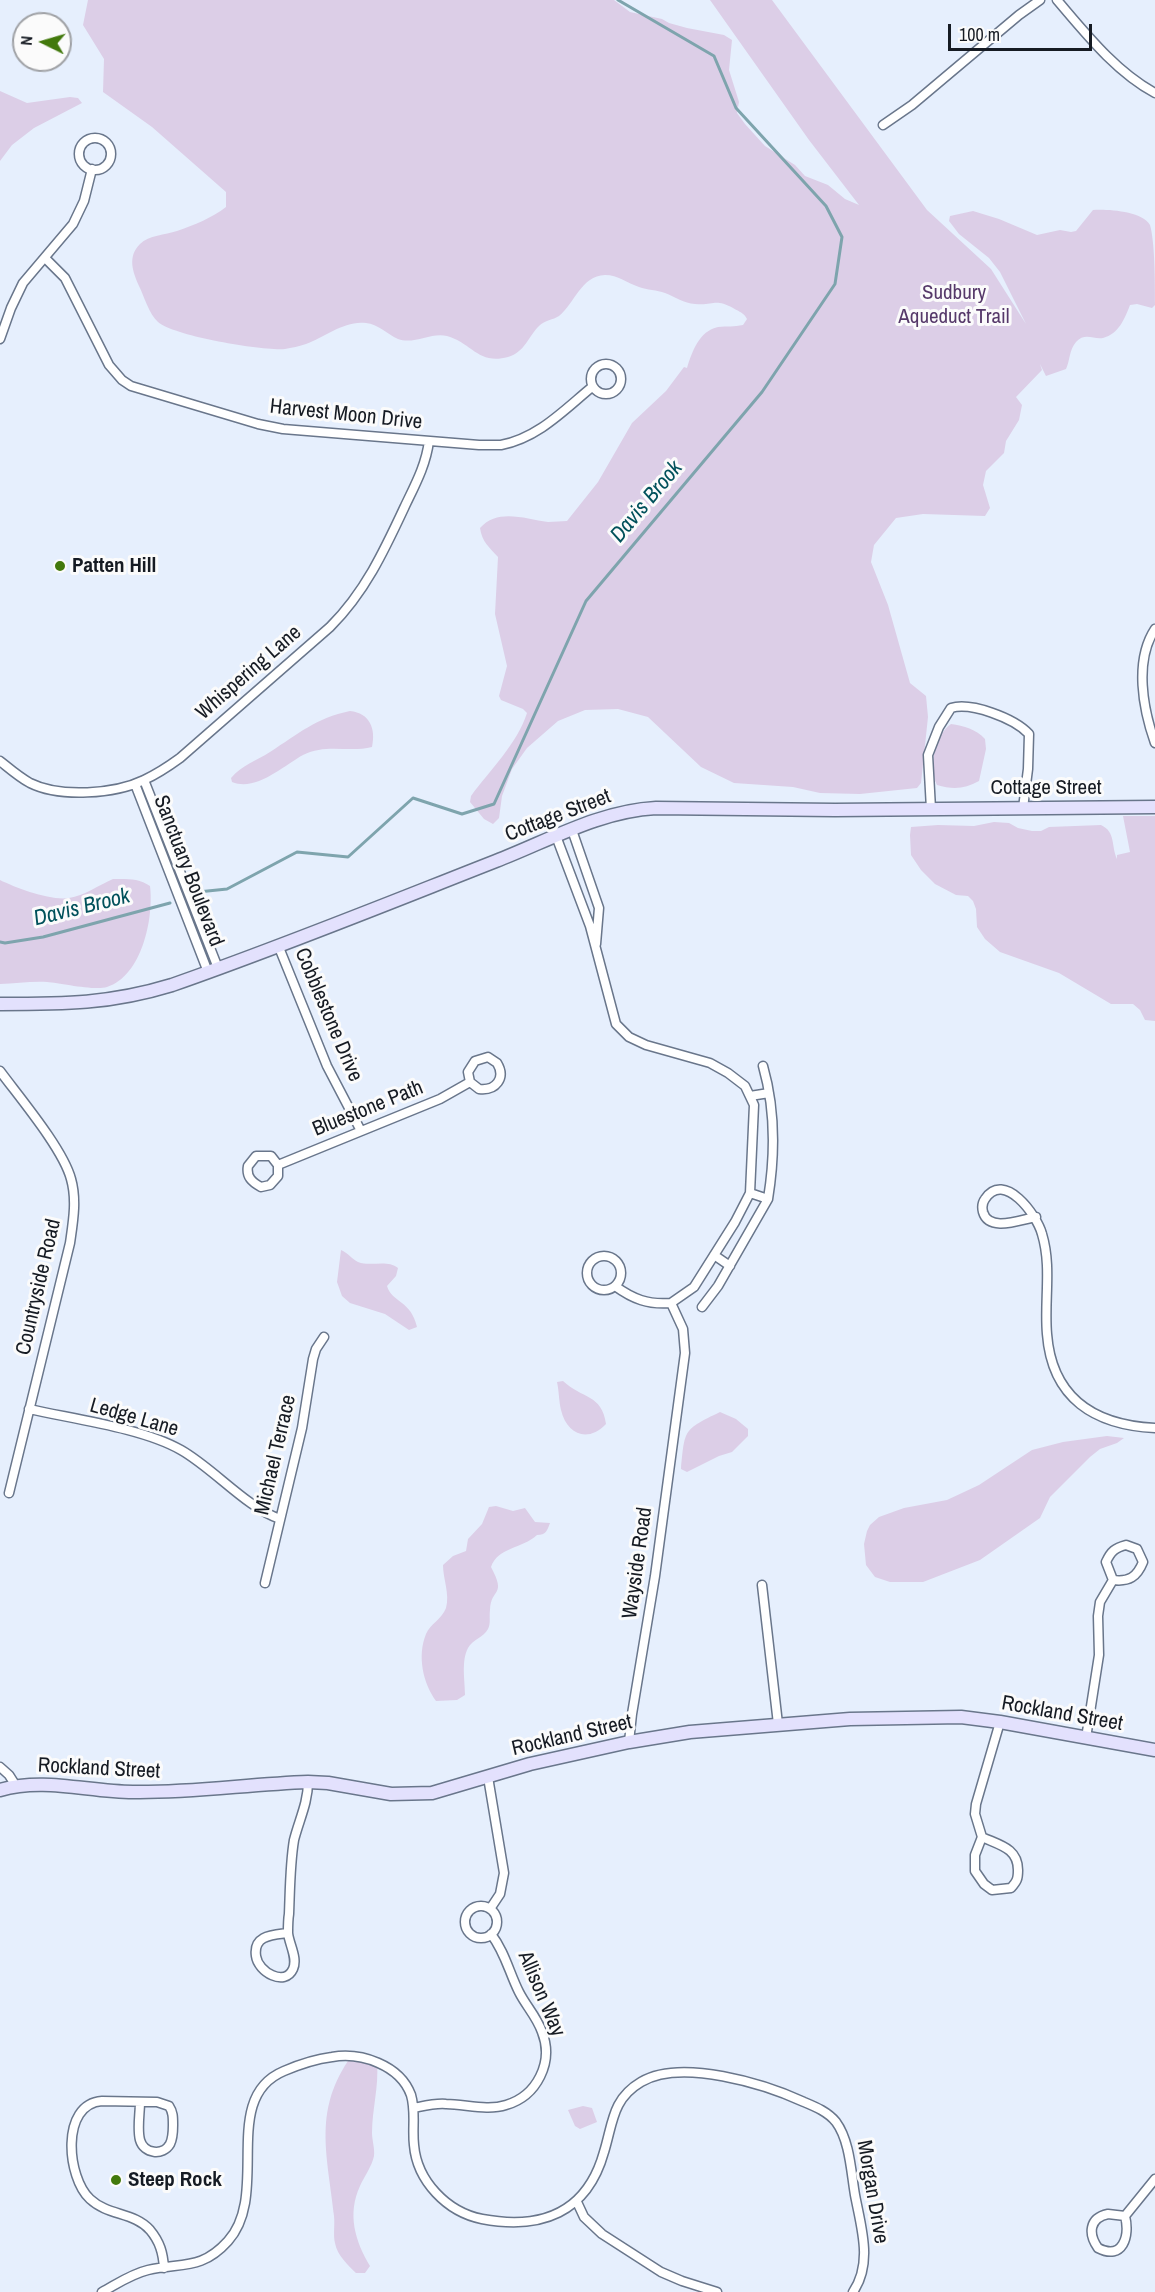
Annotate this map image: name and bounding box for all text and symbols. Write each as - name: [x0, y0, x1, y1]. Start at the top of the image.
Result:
- north arrow: [12, 12, 72, 72]
- scale bar: [951, 12, 1095, 50]
- text: 100 m: [959, 22, 1000, 47]
- text: N: [15, 35, 37, 46]
- park label: Sudbury Aqueduct Trail: [898, 280, 1010, 330]
- street label: Harvest Moon Drive: [269, 394, 423, 436]
- water label: Davis Brook: [605, 456, 689, 548]
- place label: Patten Hill: [72, 553, 156, 579]
- marker: Patten Hill: [53, 559, 67, 573]
- street label: Whispering Lane: [191, 620, 307, 726]
- street label: Cottage Street: [990, 775, 1102, 801]
- street label: Cottage Street: [502, 784, 614, 848]
- street label: Sanctuary Boulevard: [148, 792, 228, 950]
- water label: Davis Brook: [31, 883, 133, 933]
- street label: Cobblestone Drive: [289, 944, 367, 1086]
- street label: Bluestone Path: [309, 1075, 427, 1143]
- street label: Countryside Road: [11, 1217, 67, 1357]
- street label: Michael Terrace: [250, 1392, 302, 1518]
- street label: Ledge Lane: [87, 1393, 181, 1443]
- street label: Wayside Road: [618, 1506, 658, 1620]
- street label: Rockland Street: [999, 1691, 1125, 1737]
- street label: Rockland Street: [509, 1710, 635, 1762]
- street label: Rockland Street: [37, 1753, 161, 1785]
- street label: Allison Way: [512, 1948, 570, 2040]
- street label: Morgan Drive: [851, 2138, 893, 2246]
- place label: Steep Rock: [128, 2167, 222, 2193]
- marker: Steep Rock: [109, 2173, 123, 2187]

